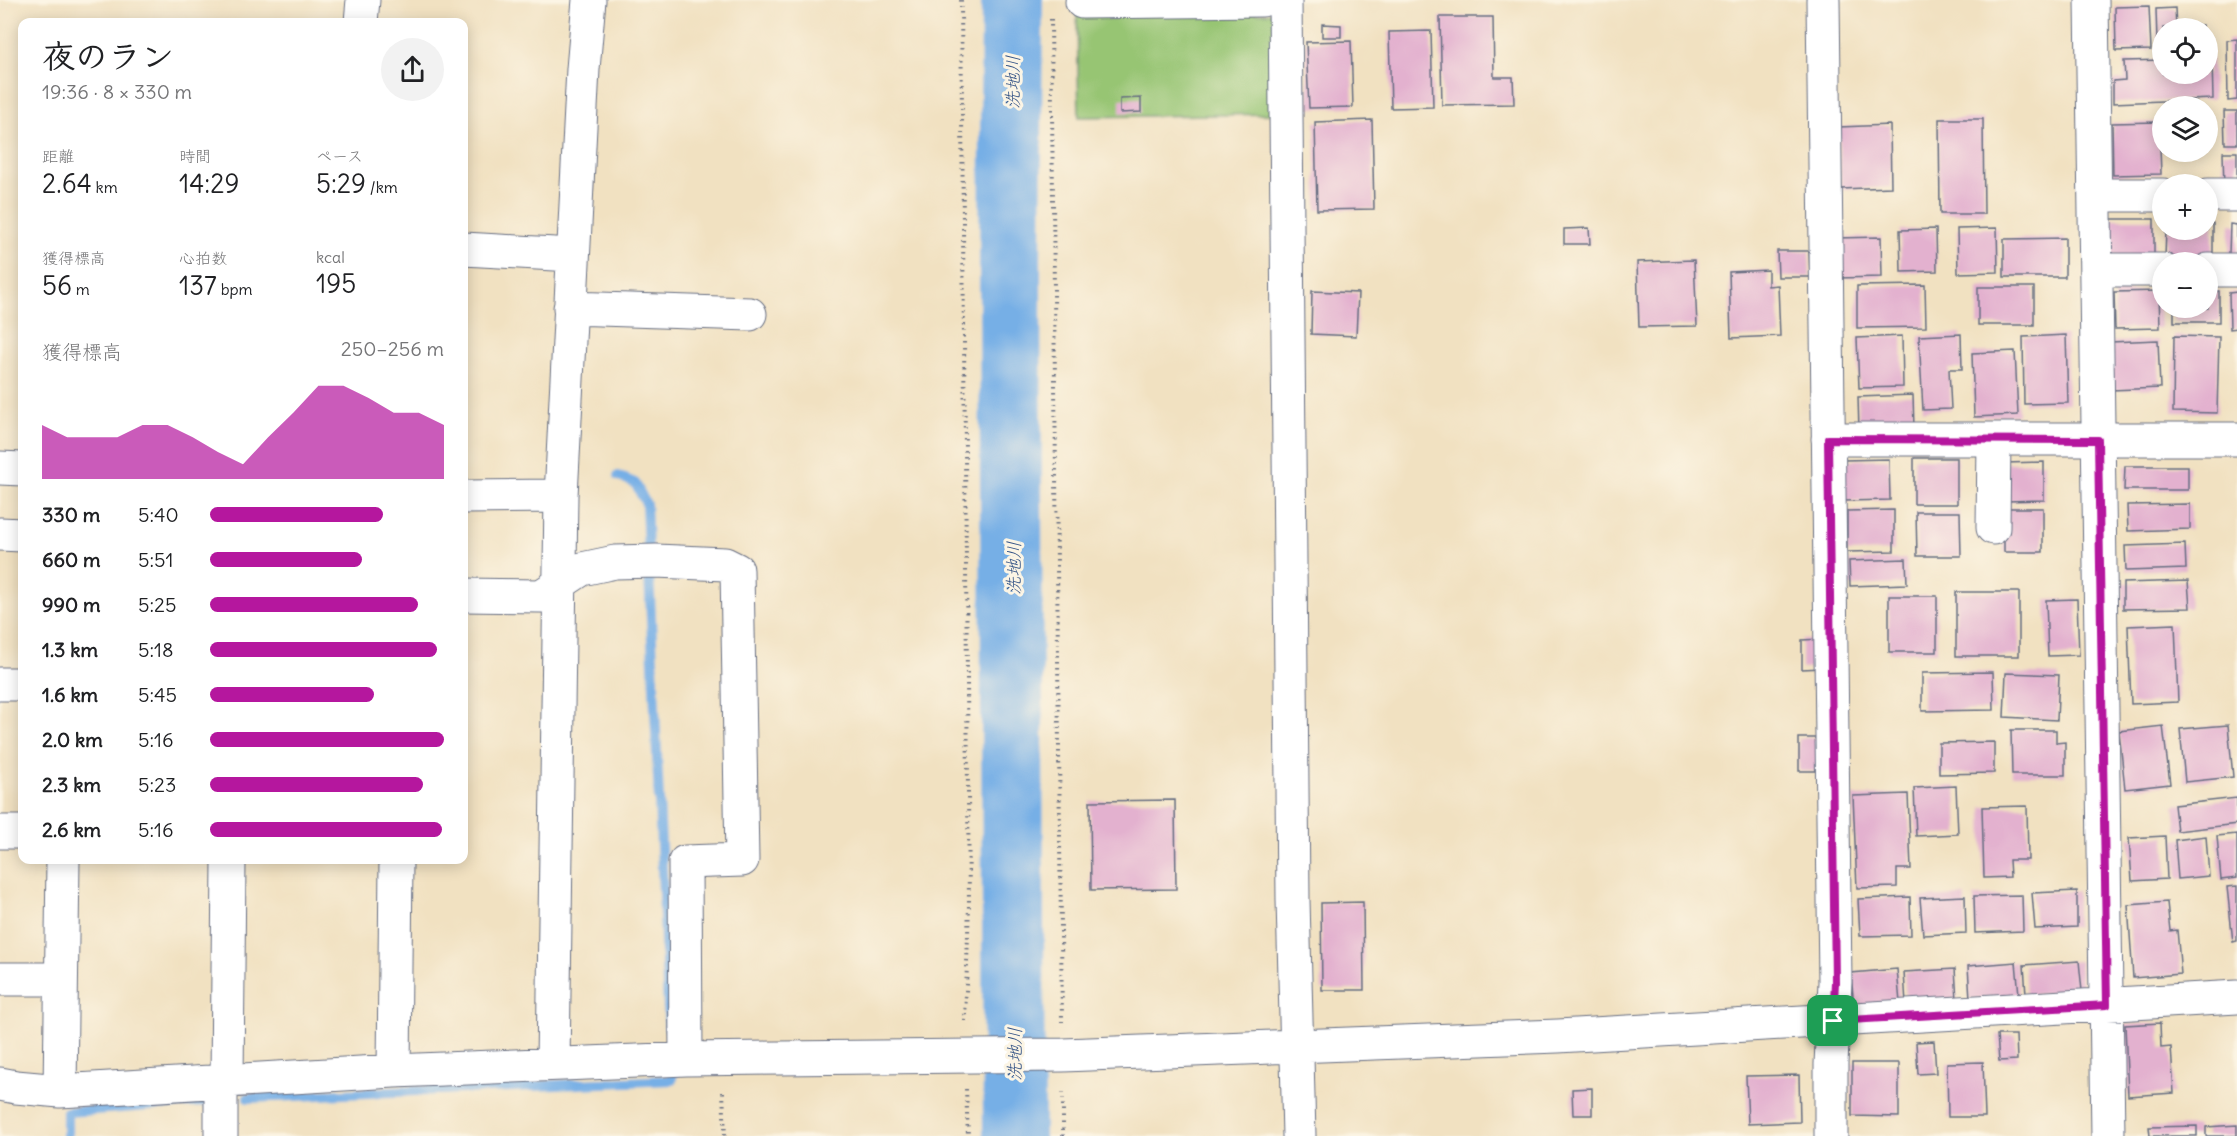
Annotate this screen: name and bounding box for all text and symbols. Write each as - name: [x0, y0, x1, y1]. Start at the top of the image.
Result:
- map controls: [2152, 18, 2218, 318]
- button: locate: [2152, 18, 2218, 84]
- text: 夜のラン: [42, 35, 174, 77]
- button: share: [381, 38, 444, 101]
- water label: 洗地川: [1001, 55, 1024, 109]
- text: 19:36 · 8 × 330 m: [42, 79, 192, 104]
- button: layers: [2152, 96, 2218, 162]
- text: 距離: [42, 146, 74, 166]
- text: 時間: [179, 146, 211, 166]
- text: ペース: [316, 146, 363, 166]
- text: 2.64: [42, 167, 92, 200]
- text: 14:29: [179, 167, 239, 200]
- text: 5:29: [316, 167, 366, 200]
- button: +: [2152, 174, 2218, 240]
- text: km: [92, 177, 118, 197]
- text: /km: [366, 177, 398, 197]
- text: kcal: [316, 247, 345, 267]
- text: 獲得標高: [42, 248, 106, 268]
- text: 心拍数: [179, 248, 227, 268]
- button: −: [2152, 252, 2218, 318]
- text: 195: [316, 267, 356, 300]
- text: 56: [42, 269, 72, 302]
- text: 137: [179, 269, 217, 302]
- text: m: [72, 279, 90, 299]
- text: bpm: [217, 279, 253, 299]
- text: 250–256 m: [341, 336, 444, 361]
- text: 獲得標高: [42, 339, 122, 364]
- text: 330 m: [42, 502, 100, 527]
- text: 5:40: [138, 502, 179, 527]
- water label: 洗地川: [1002, 541, 1025, 595]
- text: 660 m: [42, 547, 101, 572]
- text: 5:51: [138, 547, 173, 572]
- text: 990 m: [42, 592, 100, 617]
- text: 5:25: [138, 592, 176, 617]
- text: 1.3 km: [42, 637, 98, 662]
- text: 5:18: [138, 637, 173, 662]
- text: 1.6 km: [42, 682, 98, 707]
- text: 5:45: [138, 682, 177, 707]
- text: 2.0 km: [42, 727, 103, 752]
- text: 5:16: [138, 727, 174, 752]
- text: 2.3 km: [42, 772, 101, 797]
- text: 5:23: [138, 772, 176, 797]
- text: 2.6 km: [42, 817, 101, 842]
- text: 5:16: [138, 817, 174, 842]
- pin: [1807, 995, 1858, 1046]
- icon: arrive: [1816, 1004, 1849, 1037]
- water label: 洗地川: [1003, 1027, 1026, 1081]

